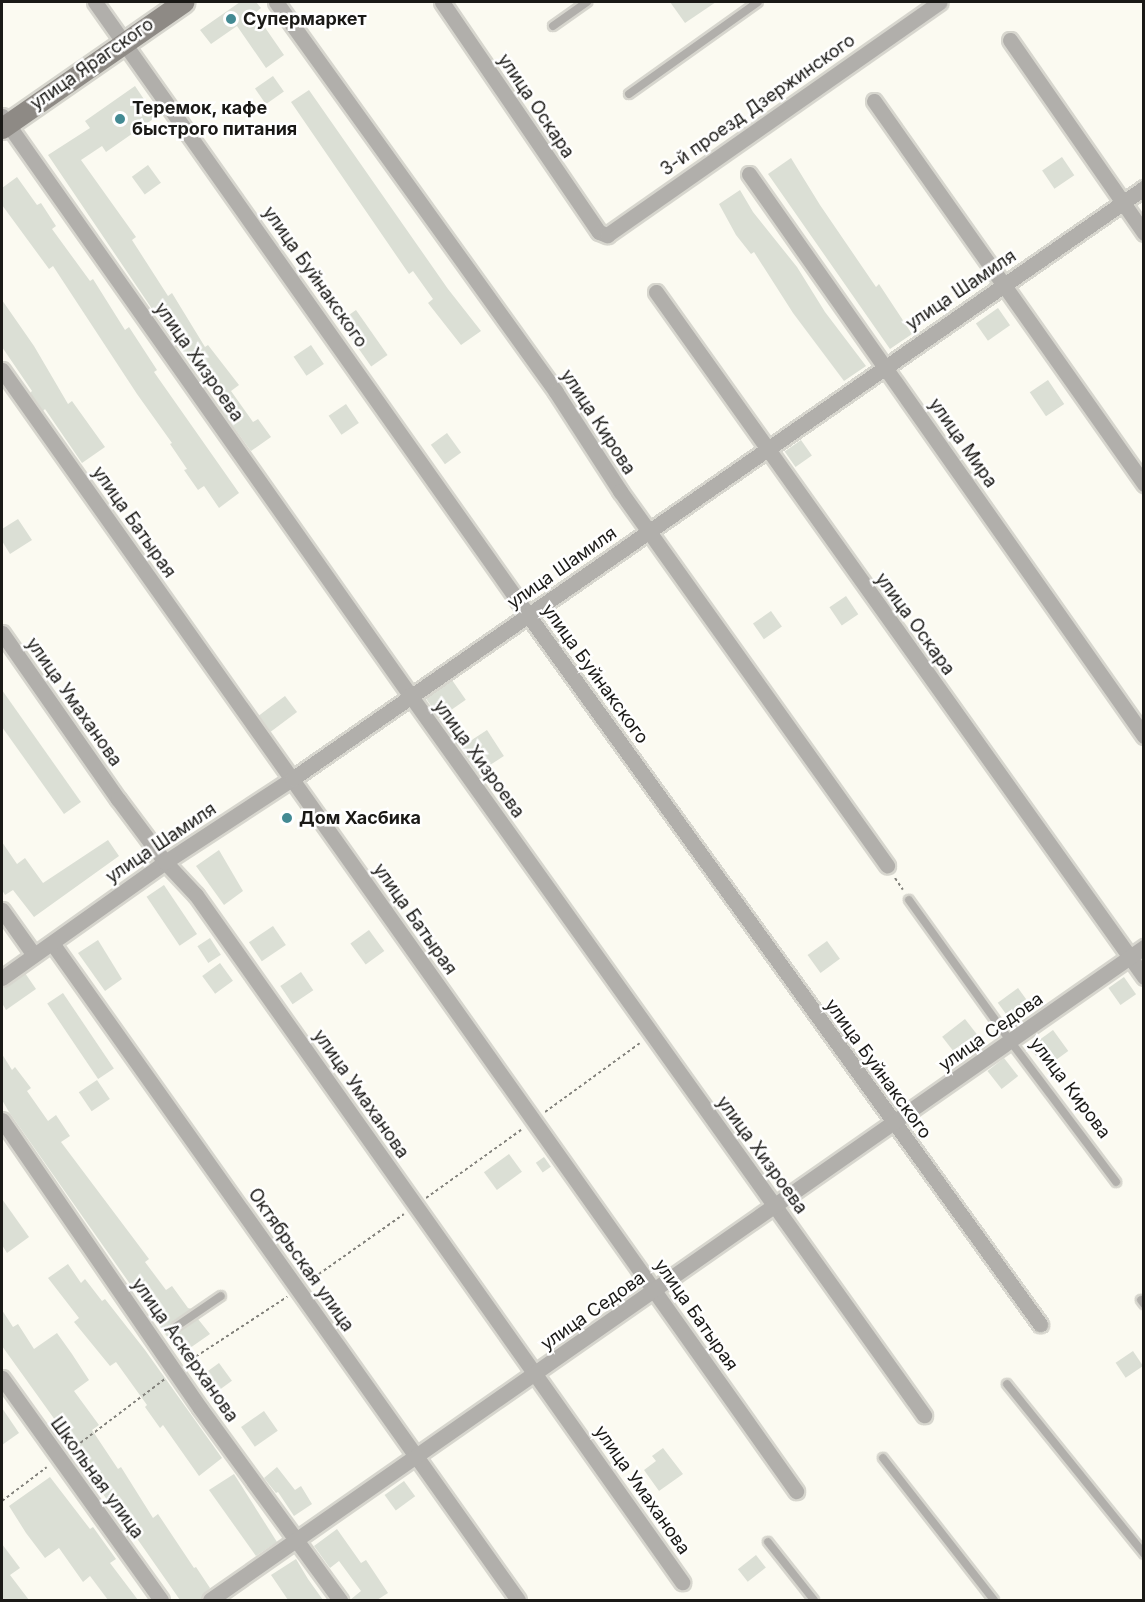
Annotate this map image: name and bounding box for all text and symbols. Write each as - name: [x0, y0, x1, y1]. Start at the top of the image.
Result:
- place label: Супермаркет: [243, 8, 367, 30]
- marker: Супермаркет: [224, 12, 238, 26]
- street label: улица Ярагского: [26, 13, 158, 115]
- street label: 3-й проезд Дзержинского: [657, 29, 859, 181]
- street label: улица Оскара: [493, 50, 579, 162]
- place label: Теремок, кафе быстрого питания: [132, 98, 297, 140]
- marker: Теремок, кафе быстрого питания: [113, 112, 127, 126]
- street label: улица Буйнакского: [258, 202, 372, 352]
- street label: улица Шамиля: [902, 245, 1020, 335]
- street label: улица Хизроева: [150, 298, 248, 426]
- street label: улица Кирова: [556, 365, 640, 479]
- street label: улица Мира: [924, 394, 1002, 492]
- street label: улица Батырая: [88, 462, 180, 582]
- street label: улица Шамиля: [503, 522, 621, 614]
- street label: улица Оскара: [871, 569, 959, 679]
- street label: улица Буйнакского: [537, 600, 653, 748]
- street label: улица Умаханова: [21, 633, 127, 771]
- street label: улица Хизроева: [429, 696, 529, 822]
- street label: улица Шамиля: [102, 798, 220, 888]
- place label: Дом Хасбика: [299, 807, 421, 829]
- marker: Дом Хасбика: [280, 811, 294, 825]
- street label: улица Батырая: [369, 859, 461, 979]
- street label: улица Седова: [935, 988, 1047, 1076]
- street label: улица Буйнакского: [820, 995, 936, 1143]
- street label: улица Умаханова: [308, 1025, 414, 1163]
- street label: улица Кирова: [1025, 1033, 1115, 1143]
- street label: улица Хизроева: [712, 1092, 812, 1218]
- street label: Октябрьская улица: [243, 1184, 359, 1336]
- street label: улица Батырая: [650, 1255, 742, 1375]
- street label: улица Седова: [537, 1267, 649, 1355]
- street label: улица Аскерханова: [127, 1274, 243, 1426]
- street label: Школьная улица: [46, 1413, 148, 1543]
- street label: улица Умаханова: [589, 1421, 695, 1559]

